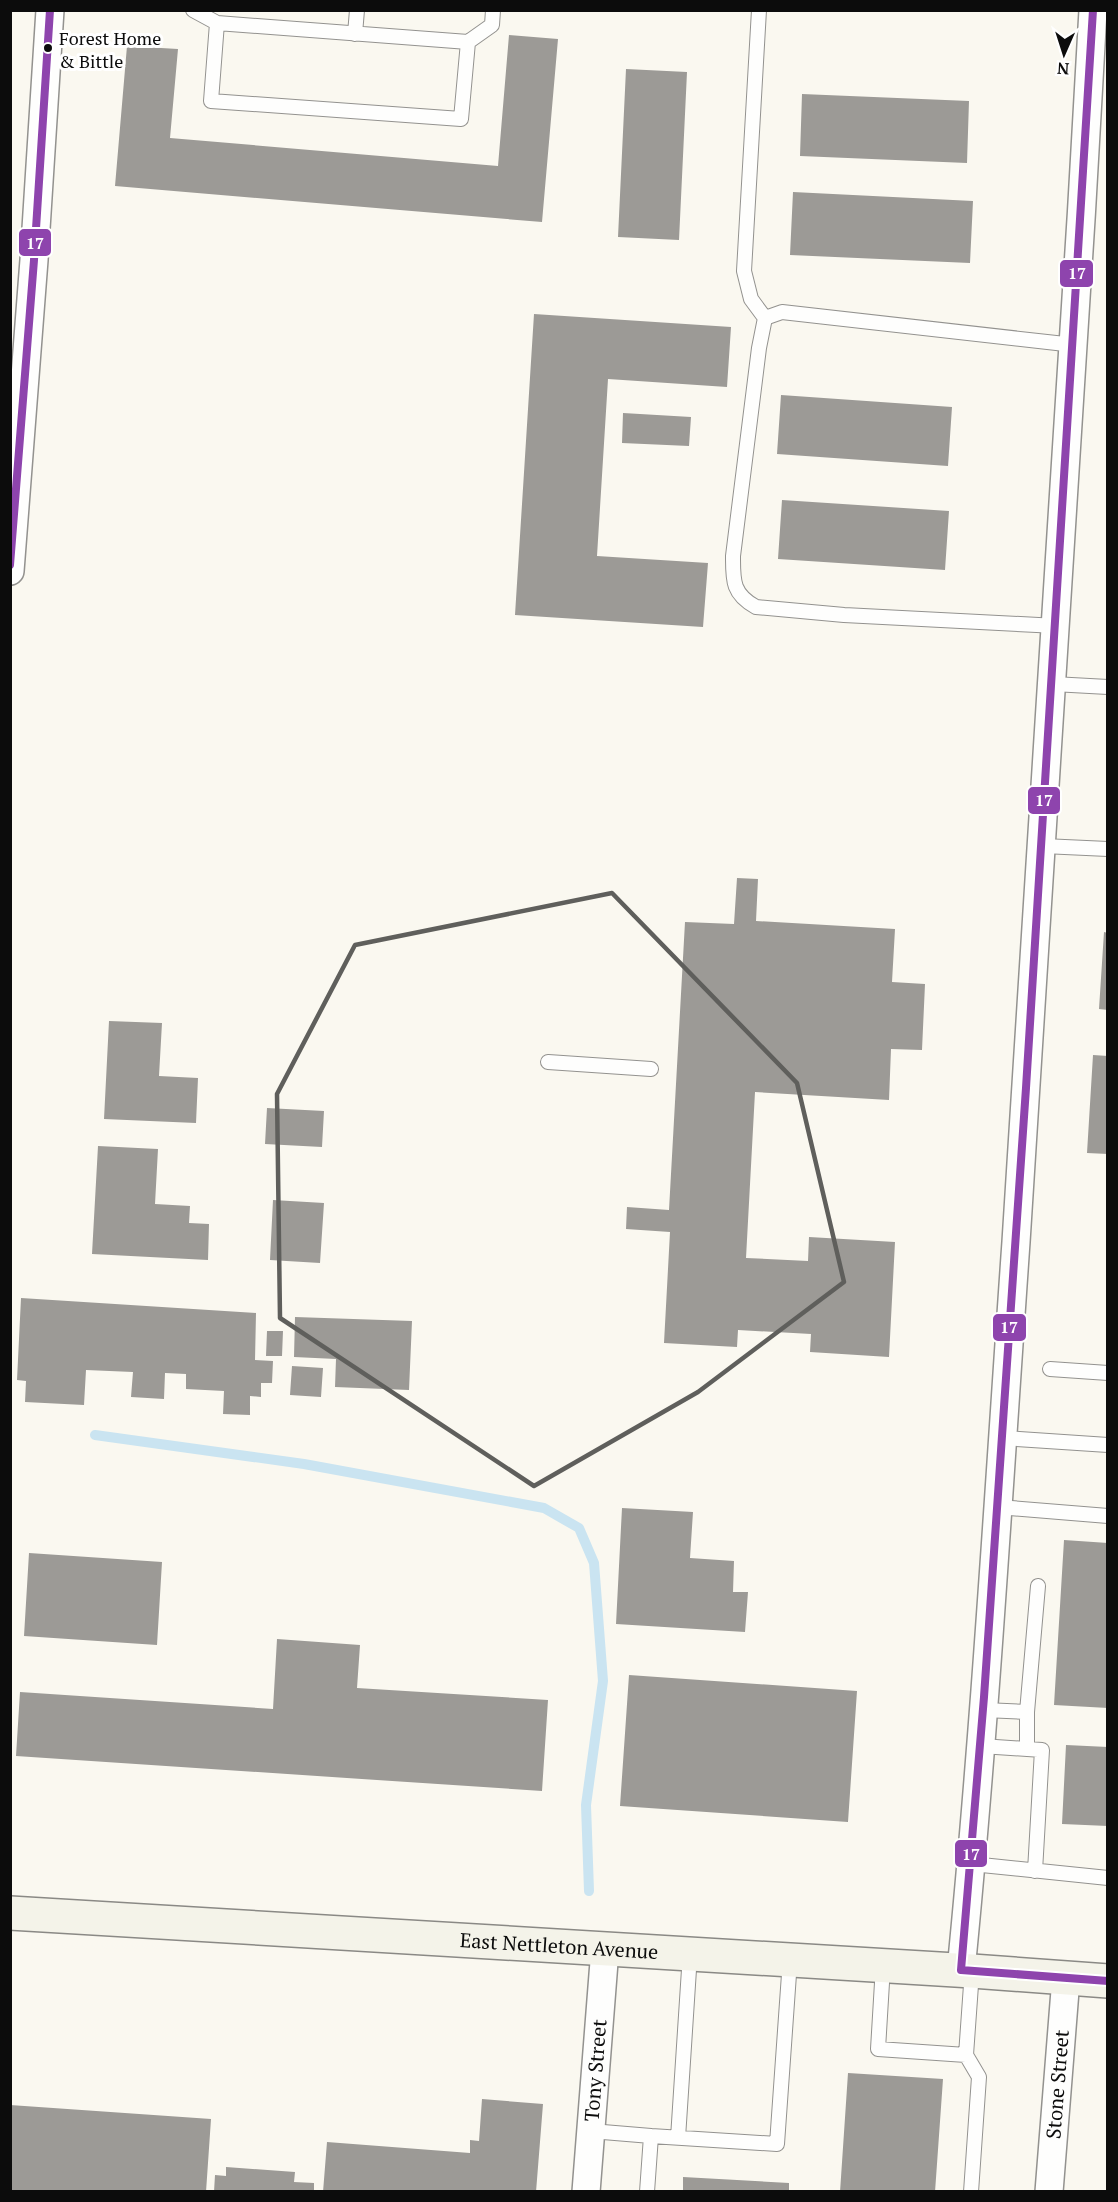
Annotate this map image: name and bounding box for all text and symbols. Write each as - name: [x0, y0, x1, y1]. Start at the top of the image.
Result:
- north arrow: [1034, 24, 1094, 84]
- place label: Forest Home & Bittle: [59, 26, 161, 73]
- marker: Forest Home & Bittle: [42, 42, 54, 54]
- text: N: [1057, 58, 1070, 80]
- line badge: 17: [18, 228, 52, 257]
- text: 17: [26, 232, 44, 254]
- line badge: 17: [1059, 259, 1094, 288]
- text: 17: [1068, 262, 1086, 284]
- line badge: 17: [1027, 786, 1061, 815]
- text: 17: [1035, 789, 1053, 811]
- line badge: 17: [992, 1313, 1027, 1342]
- text: 17: [1000, 1316, 1018, 1338]
- line badge: 17: [954, 1839, 988, 1868]
- text: 17: [962, 1843, 980, 1865]
- street label: East Nettleton Avenue: [459, 1926, 659, 1965]
- street label: Tony Street: [578, 2018, 613, 2122]
- street label: Stone Street: [1039, 2028, 1075, 2140]

